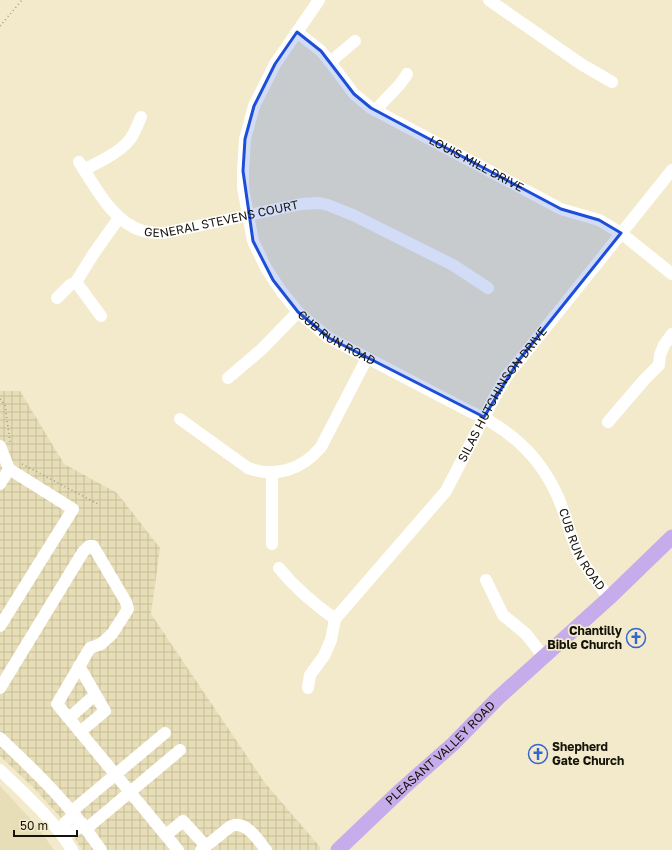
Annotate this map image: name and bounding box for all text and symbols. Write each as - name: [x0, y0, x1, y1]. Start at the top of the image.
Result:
- street label: LOUIS MILL DRIVE: [427, 132, 526, 195]
- street label: GENERAL STEVENS COURT: [143, 197, 300, 241]
- street label: CUB RUN ROAD: [295, 307, 378, 368]
- street label: SILAS HUTCHINSON DRIVE: [454, 324, 550, 464]
- street label: CUB RUN ROAD: [556, 506, 609, 593]
- place label: Chantilly Bible Church: [547, 623, 623, 652]
- church icon: Chantilly Bible Church: [625, 627, 647, 649]
- street label: PLEASANT VALLEY ROAD: [382, 698, 498, 808]
- place label: Shepherd Gate Church: [552, 739, 624, 768]
- church icon: Shepherd Gate Church: [527, 743, 549, 765]
- scale bar: [14, 812, 77, 838]
- text: 50 m: [20, 818, 48, 833]

